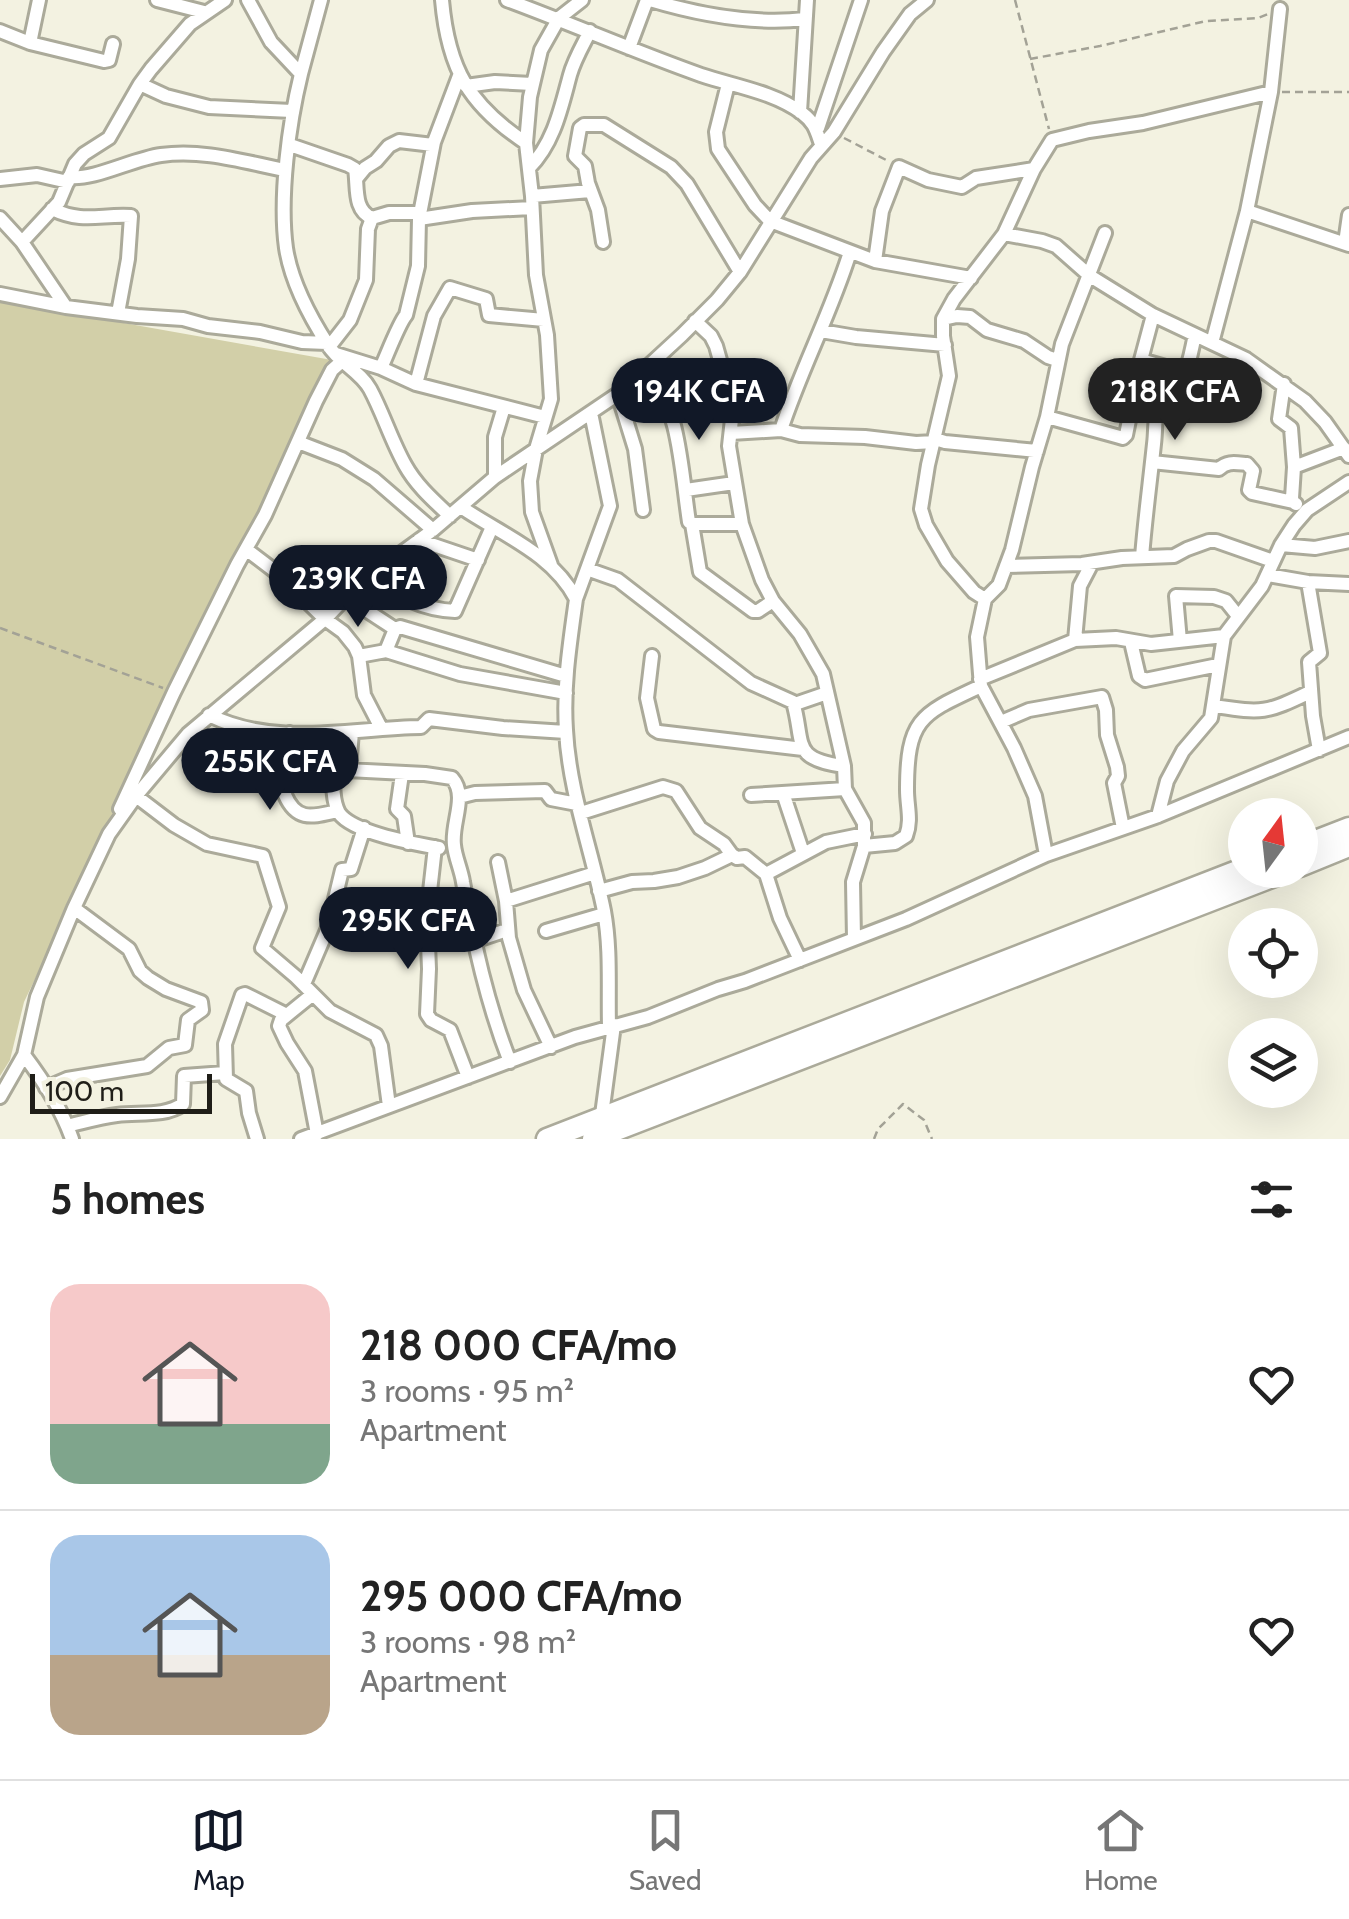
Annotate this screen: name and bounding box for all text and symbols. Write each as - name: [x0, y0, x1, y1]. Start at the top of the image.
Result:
- pin: 194K CFA: [596, 358, 802, 443]
- pin: 218K CFA: [1072, 358, 1278, 443]
- text: 194K CFA: [633, 371, 765, 410]
- text: 218K CFA: [1110, 371, 1240, 410]
- pin: 239K CFA: [255, 545, 461, 630]
- text: 239K CFA: [291, 558, 425, 597]
- pin: 255K CFA: [167, 728, 373, 813]
- text: 255K CFA: [203, 741, 337, 780]
- north arrow: [1228, 798, 1318, 888]
- map controls: [1228, 798, 1318, 1108]
- pin: 295K CFA: [305, 887, 511, 972]
- text: 295K CFA: [341, 900, 475, 939]
- button: locate: [1228, 908, 1318, 998]
- button: layers: [1228, 1018, 1318, 1108]
- scale bar: [30, 1069, 212, 1114]
- text: 100 m: [45, 1074, 124, 1108]
- icon: filters: [1244, 1172, 1299, 1227]
- text: 5 homes: [50, 1173, 205, 1225]
- text: 218 000 CFA/mo: [360, 1319, 677, 1371]
- icon: home: [130, 1324, 250, 1444]
- icon: heart: [1244, 1357, 1299, 1412]
- text: 3 rooms · 95 m²: [360, 1371, 574, 1410]
- text: Apartment: [360, 1410, 507, 1449]
- text: 295 000 CFA/mo: [360, 1570, 682, 1622]
- icon: home: [130, 1575, 250, 1695]
- icon: heart: [1244, 1608, 1299, 1663]
- text: 3 rooms · 98 m²: [360, 1622, 576, 1661]
- text: Apartment: [360, 1661, 507, 1700]
- tab: Map: [191, 1803, 246, 1897]
- tab: Saved: [629, 1803, 702, 1897]
- tab: Home: [1084, 1803, 1158, 1897]

